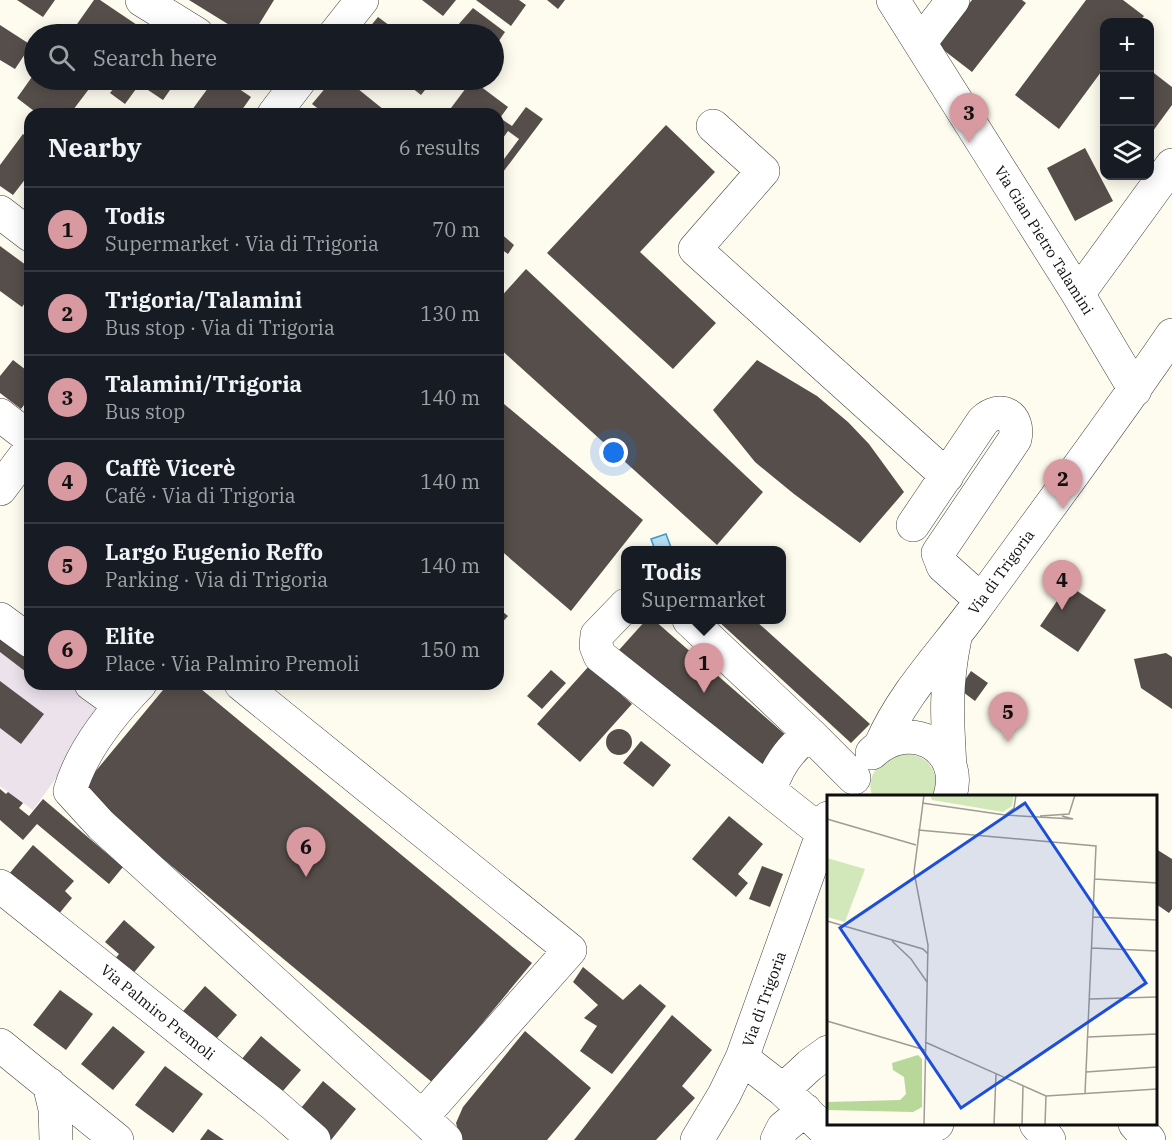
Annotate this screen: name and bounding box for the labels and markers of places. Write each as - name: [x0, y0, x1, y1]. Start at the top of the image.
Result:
- pin: 3: [950, 94, 988, 143]
- pin: 2: [1044, 460, 1082, 509]
- pin: 4: [1042, 560, 1082, 610]
- pin: 1: [684, 644, 724, 693]
- pin: 5: [988, 692, 1028, 742]
- pin: 6: [286, 828, 326, 877]

